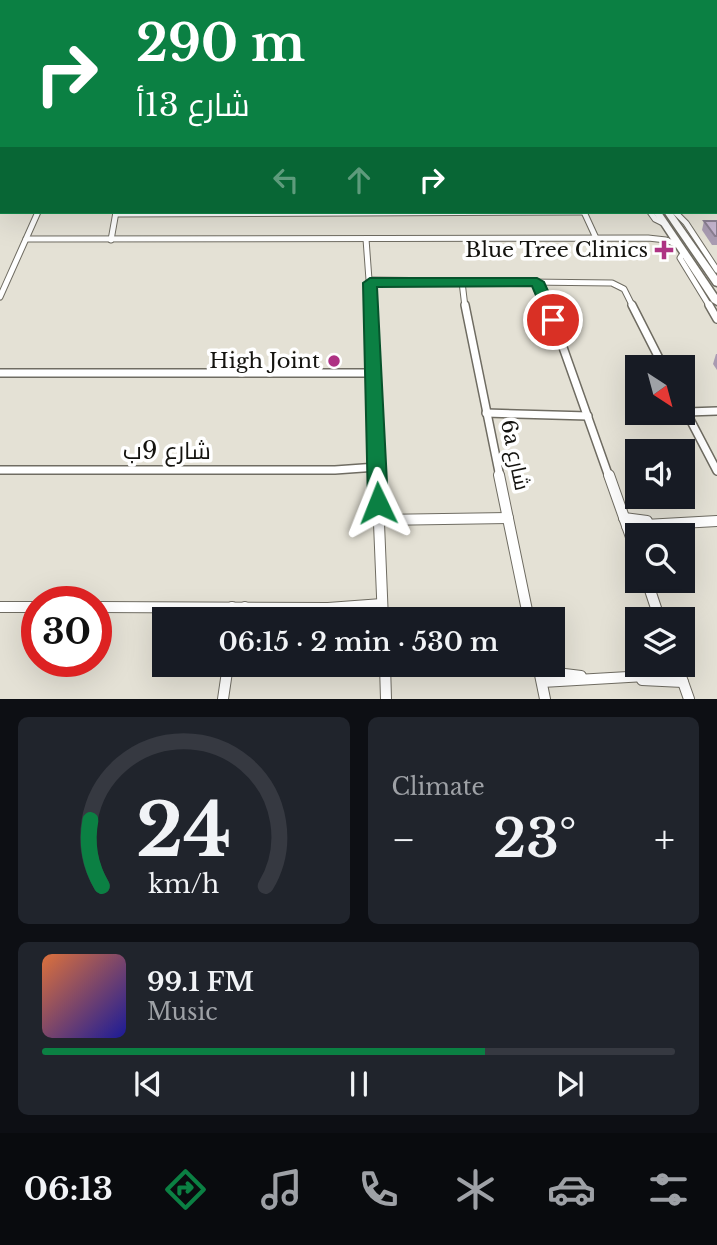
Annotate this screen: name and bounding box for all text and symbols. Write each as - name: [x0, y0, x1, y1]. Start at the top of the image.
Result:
- text: 290 m: [136, 13, 305, 74]
- icon: right: [21, 28, 112, 119]
- text: شارع 13أ: [136, 85, 250, 125]
- icon: left: [267, 161, 305, 199]
- icon: ahead: [340, 161, 378, 199]
- icon: right: [413, 161, 451, 199]
- place label: Blue Tree Clinics: [465, 237, 648, 263]
- marker: Blue Tree Clinics: [654, 240, 674, 260]
- pin: [523, 290, 583, 350]
- icon: arrive: [534, 301, 572, 339]
- place label: High Joint: [209, 348, 320, 374]
- marker: High Joint: [326, 353, 342, 369]
- north arrow: [625, 355, 695, 425]
- map controls: [625, 355, 695, 677]
- street label: 6a شارع: [494, 417, 535, 493]
- street label: شارع 9ب: [123, 436, 211, 467]
- button: sound: [625, 439, 695, 509]
- position arrow: [341, 466, 415, 540]
- button: search: [625, 523, 695, 593]
- speed limit sign: 30: [21, 586, 112, 677]
- button: layers: [625, 607, 695, 677]
- text: 06:15 · 2 min · 530 m: [218, 626, 499, 658]
- text: Climate: [392, 773, 485, 801]
- text: 24: [136, 786, 232, 877]
- text: 23°: [493, 807, 577, 871]
- text: −: [392, 816, 416, 863]
- text: +: [654, 816, 675, 863]
- text: km/h: [148, 869, 219, 900]
- text: 99.1 FM: [147, 966, 254, 998]
- text: Music: [147, 998, 218, 1026]
- icon: previous: [129, 1065, 167, 1103]
- icon: pause: [340, 1065, 378, 1103]
- icon: next: [551, 1065, 589, 1103]
- icon: directions: [161, 1165, 210, 1214]
- icon: music: [257, 1165, 306, 1214]
- icon: phone: [354, 1165, 403, 1214]
- icon: climate: [451, 1165, 500, 1214]
- icon: car: [547, 1165, 596, 1214]
- icon: filters: [644, 1165, 693, 1214]
- text: 06:13: [24, 1169, 113, 1209]

